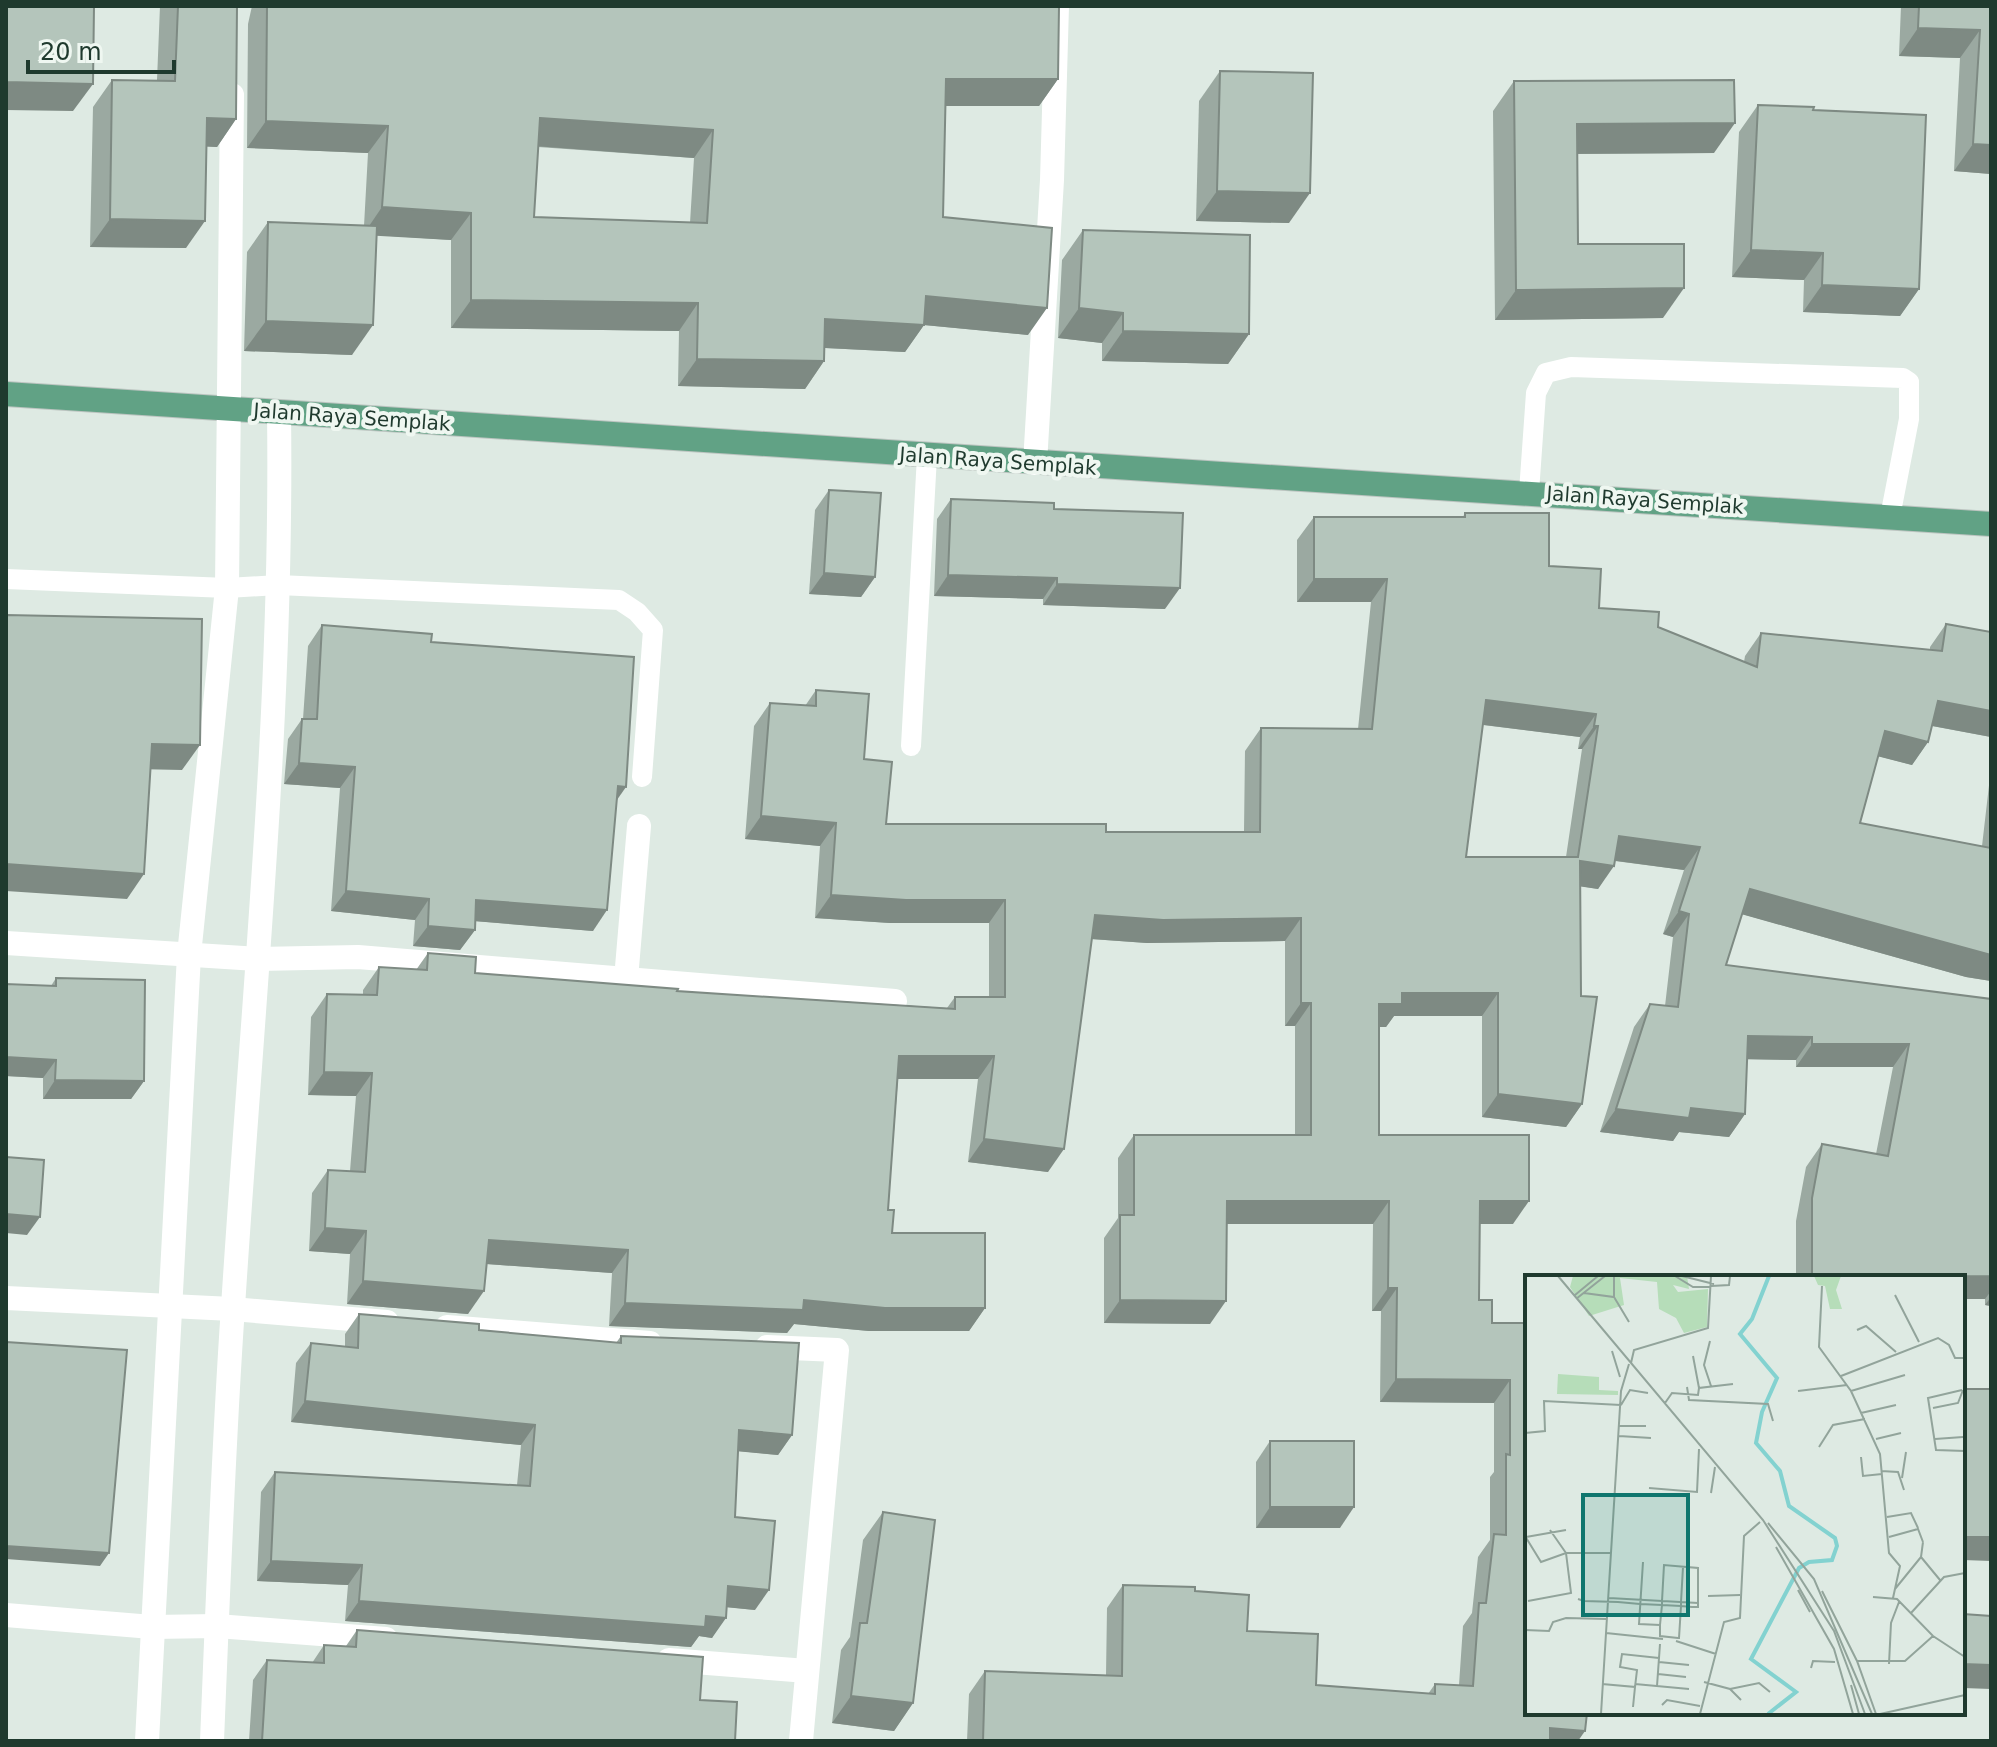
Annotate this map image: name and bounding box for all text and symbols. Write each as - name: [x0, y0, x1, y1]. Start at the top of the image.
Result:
- scale bar: [28, 24, 174, 74]
- text: 20 m: [40, 38, 102, 66]
- street label: Jalan Raya Semplak: [251, 398, 452, 436]
- street label: Jalan Raya Semplak: [897, 442, 1098, 480]
- street label: Jalan Raya Semplak: [1544, 481, 1745, 519]
- inset map: [1525, 1275, 1965, 1715]

